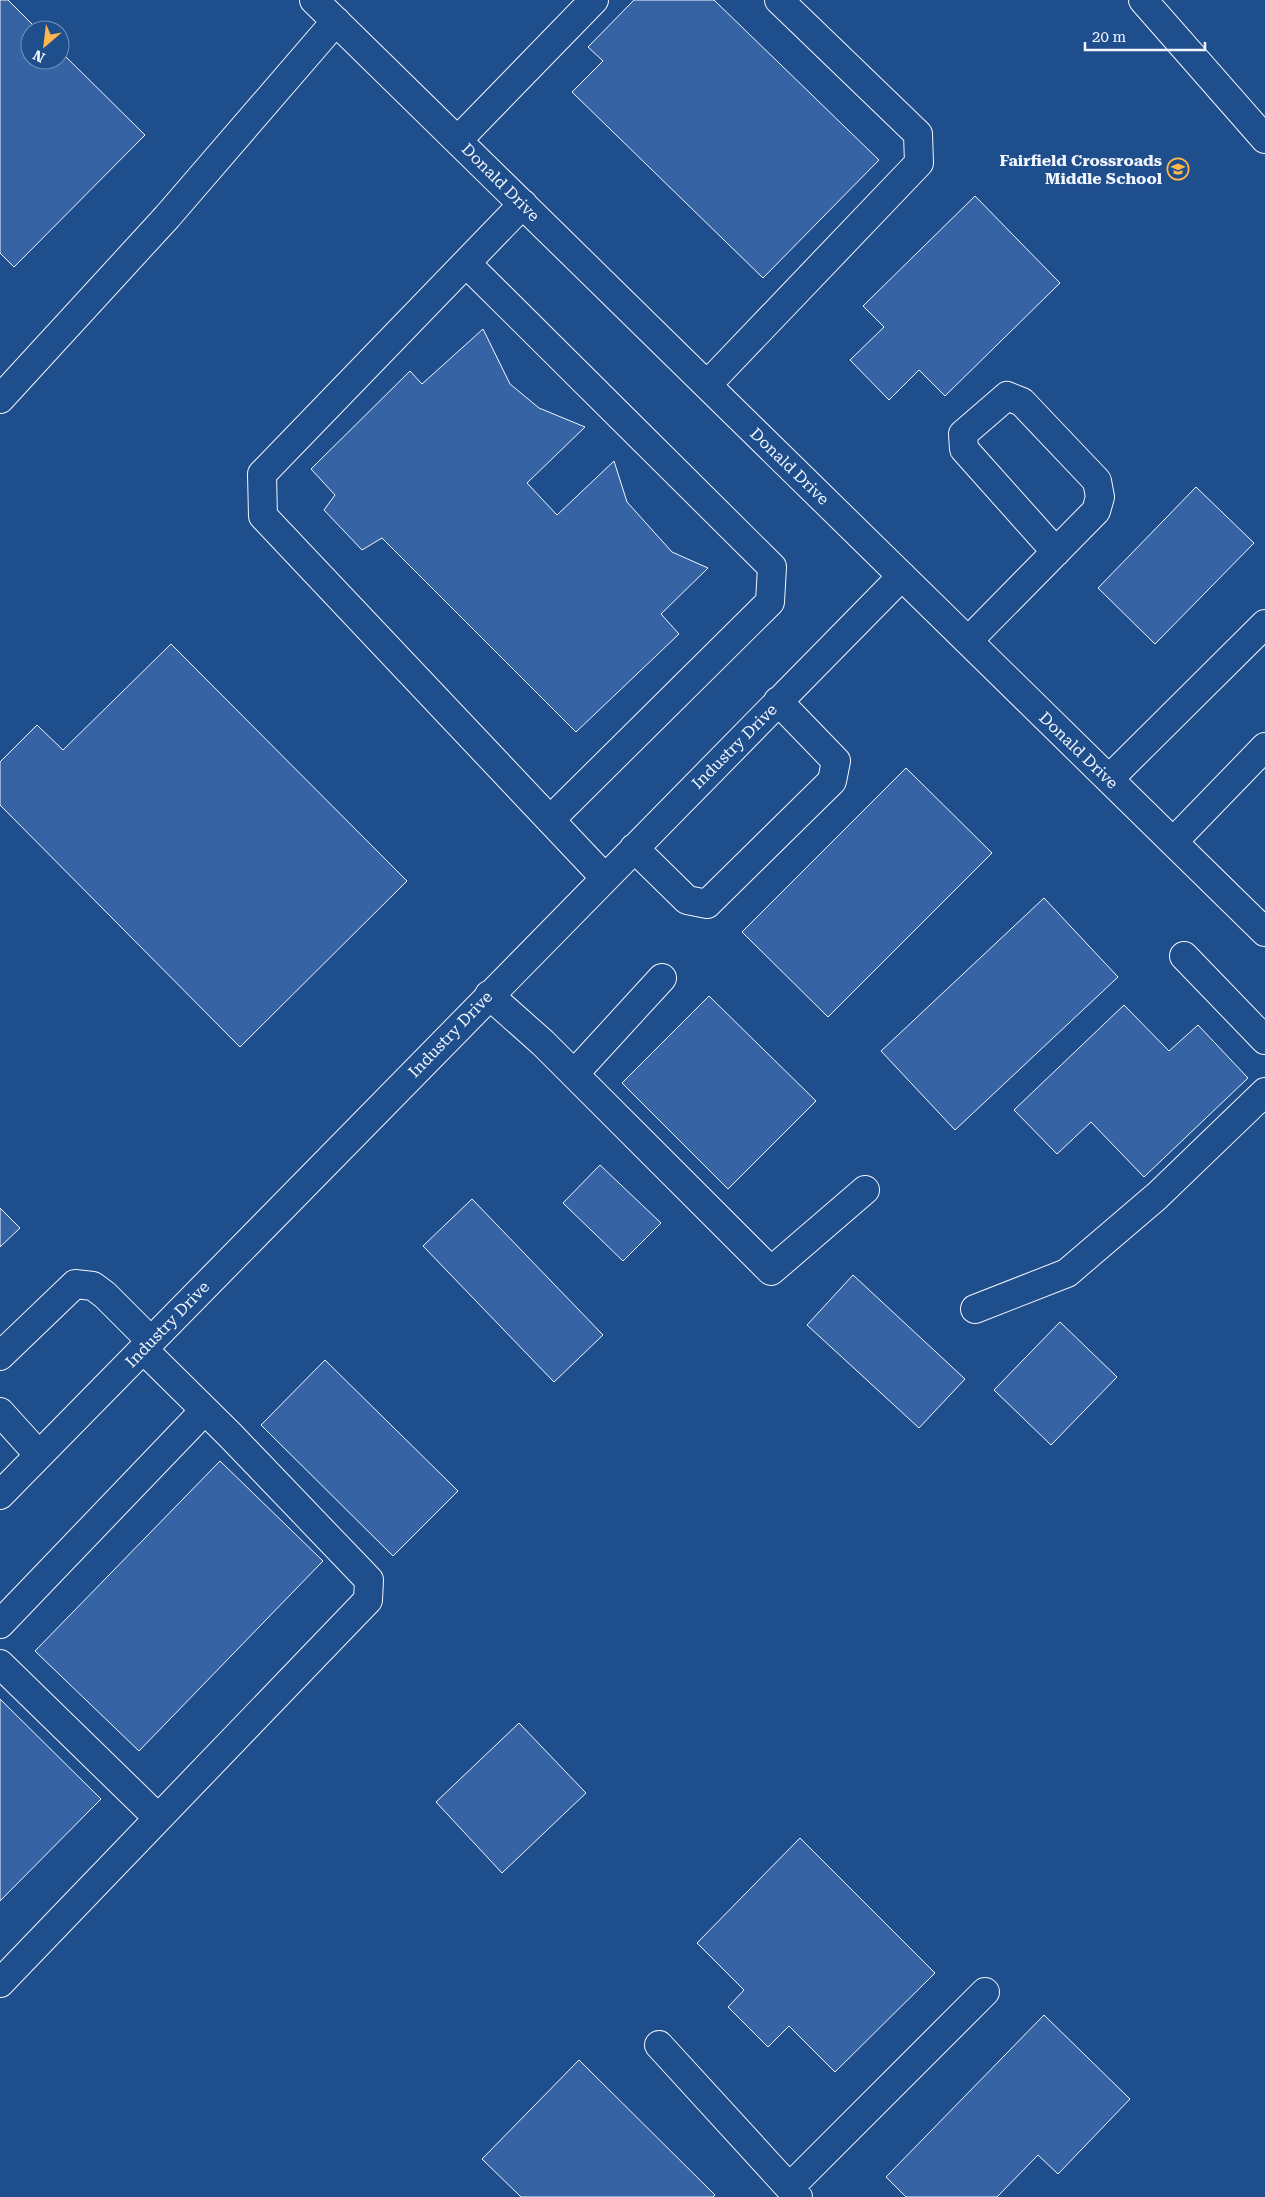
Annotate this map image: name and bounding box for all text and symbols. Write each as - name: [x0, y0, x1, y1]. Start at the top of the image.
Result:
- north arrow: [20, 20, 70, 70]
- scale bar: [1085, 20, 1205, 52]
- text: 20 m: [1092, 28, 1127, 46]
- text: N: [30, 47, 47, 66]
- street label: Donald Drive: [458, 139, 544, 225]
- place label: Fairfield Crossroads Middle School: [999, 151, 1163, 188]
- school or university icon: Fairfield Crossroads Middle School: [1166, 157, 1190, 181]
- street label: Donald Drive: [746, 424, 833, 509]
- street label: Industry Drive: [688, 700, 781, 793]
- street label: Donald Drive: [1035, 708, 1122, 793]
- street label: Industry Drive: [405, 987, 496, 1081]
- street label: Industry Drive: [122, 1277, 213, 1371]

